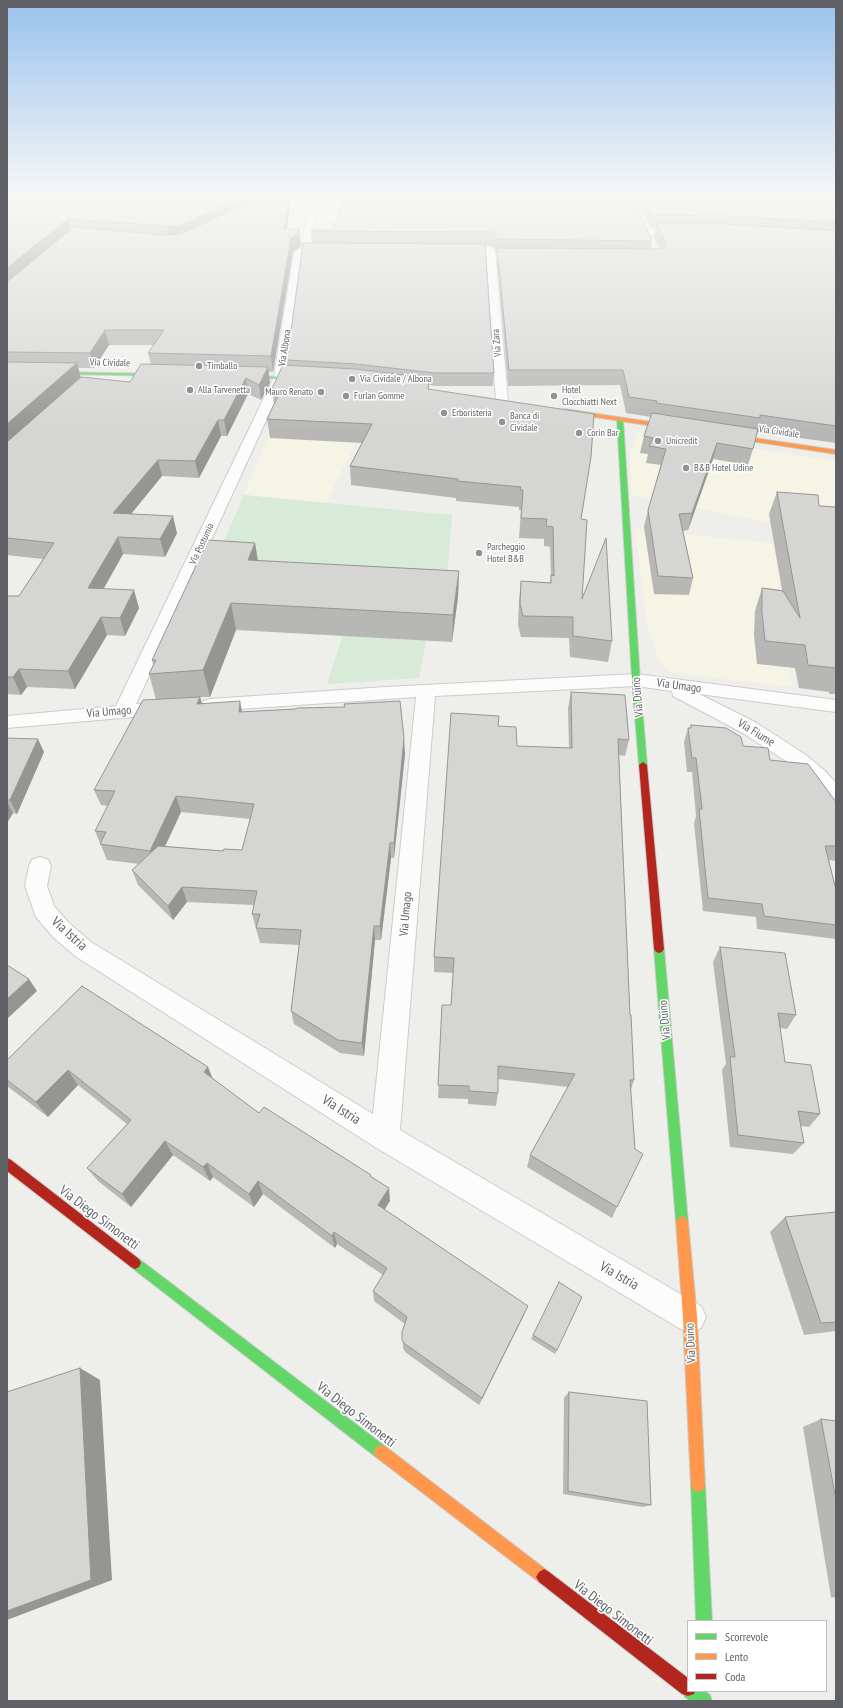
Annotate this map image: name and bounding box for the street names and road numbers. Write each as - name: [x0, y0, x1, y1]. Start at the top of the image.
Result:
- street label: Via Albona: [276, 329, 294, 367]
- street label: Via Zara: [490, 329, 504, 357]
- street label: Via Cividale: [90, 357, 130, 369]
- street label: Via Cividale: [758, 423, 800, 441]
- street label: Via Postumia: [187, 521, 217, 567]
- street label: Via Duino: [629, 676, 647, 718]
- street label: Via Umago: [656, 676, 702, 696]
- street label: Via Umago: [86, 703, 132, 721]
- street label: Via Fiume: [735, 716, 777, 750]
- street label: Via Umago: [397, 891, 415, 937]
- street label: Via Istria: [48, 914, 90, 954]
- street label: Via Duino: [656, 999, 674, 1041]
- street label: Via Istria: [319, 1092, 363, 1128]
- street label: Via Diego Simonetti: [56, 1182, 142, 1254]
- street label: Via Istria: [596, 1258, 642, 1294]
- street label: Via Duino: [683, 1323, 699, 1363]
- street label: Via Diego Simonetti: [313, 1379, 399, 1451]
- street label: Via Diego Simonetti: [570, 1577, 656, 1649]

